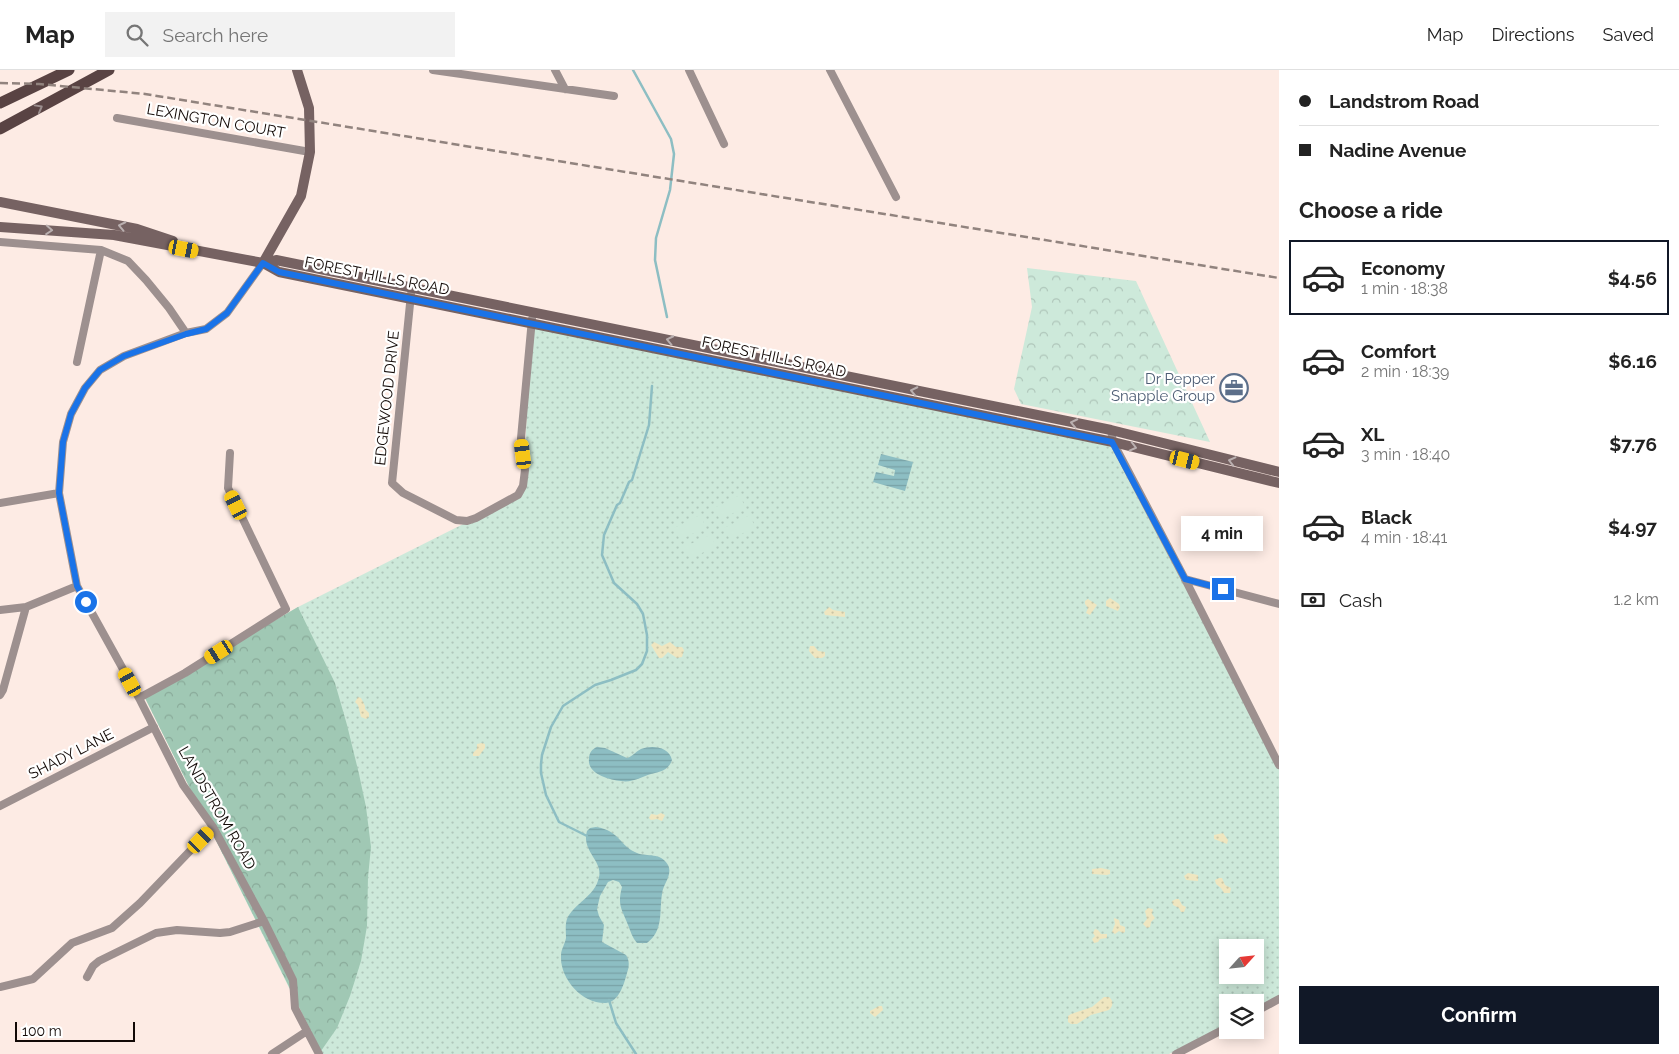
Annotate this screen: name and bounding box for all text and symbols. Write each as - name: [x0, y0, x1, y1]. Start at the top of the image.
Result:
- search box: [105, 12, 455, 57]
- text: Map: [25, 20, 75, 49]
- icon: search: [123, 21, 151, 49]
- text: Search here: [163, 24, 268, 46]
- text: Map: [1427, 24, 1463, 45]
- text: Directions: [1491, 24, 1575, 45]
- text: Saved: [1603, 24, 1654, 45]
- text: Landstrom Road: [1329, 90, 1479, 112]
- street label: LEXINGTON COURT: [145, 100, 287, 142]
- one-way arrow: [34, 104, 43, 114]
- text: Nadine Avenue: [1329, 139, 1466, 161]
- text: Choose a ride: [1299, 197, 1443, 223]
- one-way arrow: [118, 221, 127, 232]
- one-way arrow: [45, 225, 53, 236]
- car: [167, 239, 200, 259]
- street label: FOREST HILLS ROAD: [303, 253, 451, 299]
- icon: car: [1301, 255, 1346, 300]
- text: Economy: [1361, 257, 1445, 279]
- text: $4.56: [1608, 267, 1657, 289]
- text: 1 min · 18:38: [1361, 279, 1448, 298]
- street label: EDGEWOOD DRIVE: [371, 330, 403, 466]
- street label: FOREST HILLS ROAD: [700, 333, 848, 381]
- one-way arrow: [665, 335, 674, 346]
- icon: car: [1301, 338, 1346, 383]
- text: Comfort: [1361, 340, 1436, 362]
- text: $6.16: [1608, 350, 1657, 372]
- text: 2 min · 18:39: [1361, 362, 1449, 381]
- place label: Dr Pepper Snapple Group: [1111, 370, 1216, 405]
- office icon: Dr Pepper Snapple Group: [1219, 373, 1249, 403]
- one-way arrow: [910, 386, 919, 397]
- one-way arrow: [1069, 418, 1078, 429]
- icon: car: [1301, 421, 1346, 466]
- text: XL: [1361, 423, 1384, 445]
- text: $7.76: [1609, 433, 1657, 455]
- car: [513, 438, 532, 470]
- one-way arrow: [1128, 441, 1137, 452]
- text: 3 min · 18:40: [1361, 445, 1450, 464]
- car: [1168, 449, 1201, 471]
- one-way arrow: [1228, 456, 1236, 466]
- car: [222, 488, 249, 522]
- icon: car: [1301, 504, 1346, 549]
- text: Black: [1361, 506, 1412, 528]
- callout: 4 min: [1182, 516, 1264, 552]
- text: $4.97: [1608, 516, 1657, 538]
- text: 4 min: [1201, 524, 1243, 543]
- text: 4 min · 18:41: [1361, 528, 1447, 547]
- route end: [1212, 578, 1234, 600]
- icon: cash: [1299, 586, 1327, 614]
- text: Cash: [1339, 589, 1383, 611]
- text: 1.2 km: [1614, 590, 1659, 609]
- route start: [75, 591, 97, 613]
- car: [202, 638, 235, 666]
- car: [116, 665, 143, 699]
- street label: SHADY LANE: [25, 725, 117, 783]
- street label: LANDSTROM ROAD: [174, 743, 260, 873]
- car: [185, 824, 216, 856]
- north arrow: [1219, 939, 1264, 984]
- map controls: [1219, 939, 1264, 1039]
- button: Confirm: [1299, 986, 1659, 1044]
- button: layers: [1219, 994, 1264, 1039]
- scale bar: [15, 1019, 135, 1042]
- text: 100 m: [22, 1023, 62, 1039]

